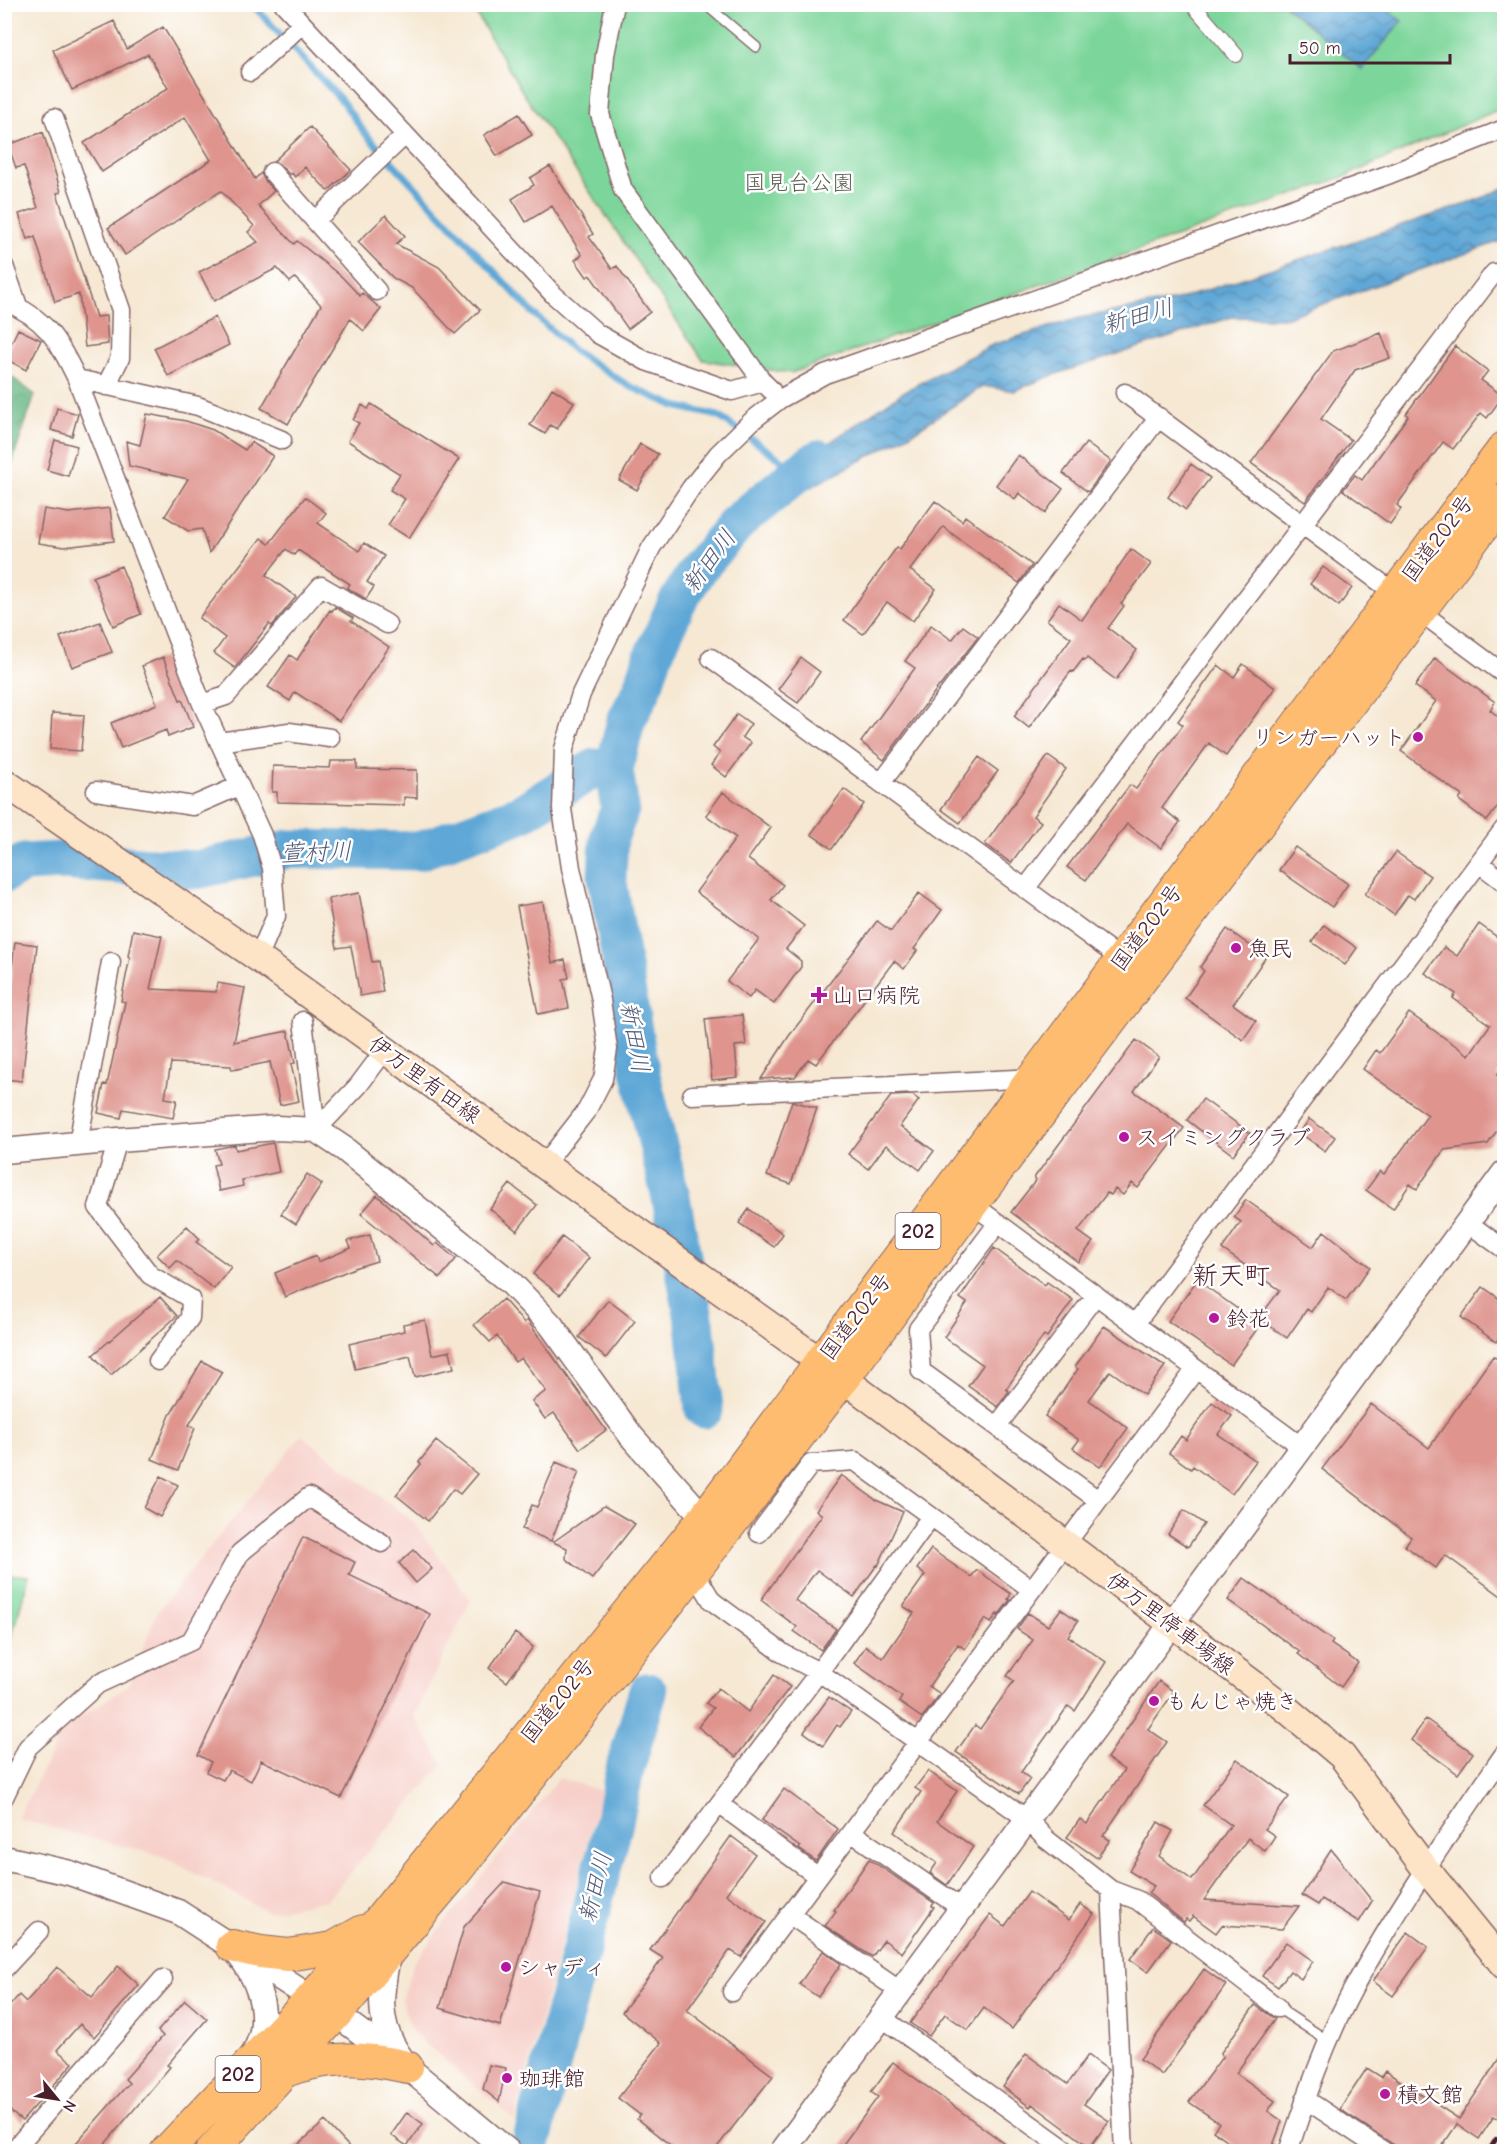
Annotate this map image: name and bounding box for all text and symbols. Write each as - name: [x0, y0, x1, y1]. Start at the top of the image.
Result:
- scale bar: [1290, 27, 1450, 65]
- text: 50 m: [1299, 38, 1341, 59]
- park label: 国見台公園: [744, 170, 854, 196]
- water label: 新田川: [1100, 293, 1176, 339]
- street label: 国道202号: [1397, 490, 1479, 587]
- water label: 新田川: [676, 524, 742, 598]
- place label: リンガーハット: [1252, 725, 1406, 751]
- marker: リンガーハット: [1411, 730, 1425, 744]
- water label: 萱村川: [280, 837, 352, 867]
- street label: 国道202号: [1106, 879, 1188, 976]
- place label: 魚民: [1248, 936, 1292, 962]
- marker: 魚民: [1229, 941, 1243, 955]
- place label: 山口病院: [832, 983, 920, 1009]
- marker: 山口病院: [810, 986, 828, 1004]
- water label: 新田川: [615, 999, 655, 1075]
- street label: 伊万里有田線: [363, 1030, 485, 1129]
- place label: スイミングクラブ: [1136, 1125, 1311, 1151]
- marker: スイミングクラブ: [1117, 1130, 1131, 1144]
- road number: 202: [896, 1213, 940, 1249]
- district label: 新天町: [1192, 1261, 1270, 1291]
- street label: 国道202号: [815, 1268, 897, 1365]
- place label: 鈴花: [1226, 1306, 1270, 1332]
- marker: 鈴花: [1207, 1311, 1221, 1325]
- street label: 伊万里停車場線: [1101, 1567, 1240, 1681]
- street label: 国道202号: [515, 1653, 600, 1749]
- place label: もんじゃ焼き: [1166, 1689, 1298, 1715]
- marker: もんじゃ焼き: [1147, 1694, 1161, 1708]
- water label: 新田川: [573, 1849, 617, 1925]
- place label: シャディ: [518, 1955, 606, 1981]
- marker: シャディ: [499, 1960, 513, 1974]
- road number: 202: [216, 2056, 260, 2092]
- place label: 珈琲館: [519, 2066, 585, 2092]
- north arrow: [27, 2069, 87, 2129]
- marker: 珈琲館: [500, 2071, 514, 2085]
- place label: 積文館: [1397, 2082, 1463, 2108]
- marker: 積文館: [1378, 2087, 1392, 2101]
- text: N: [59, 2097, 80, 2115]

